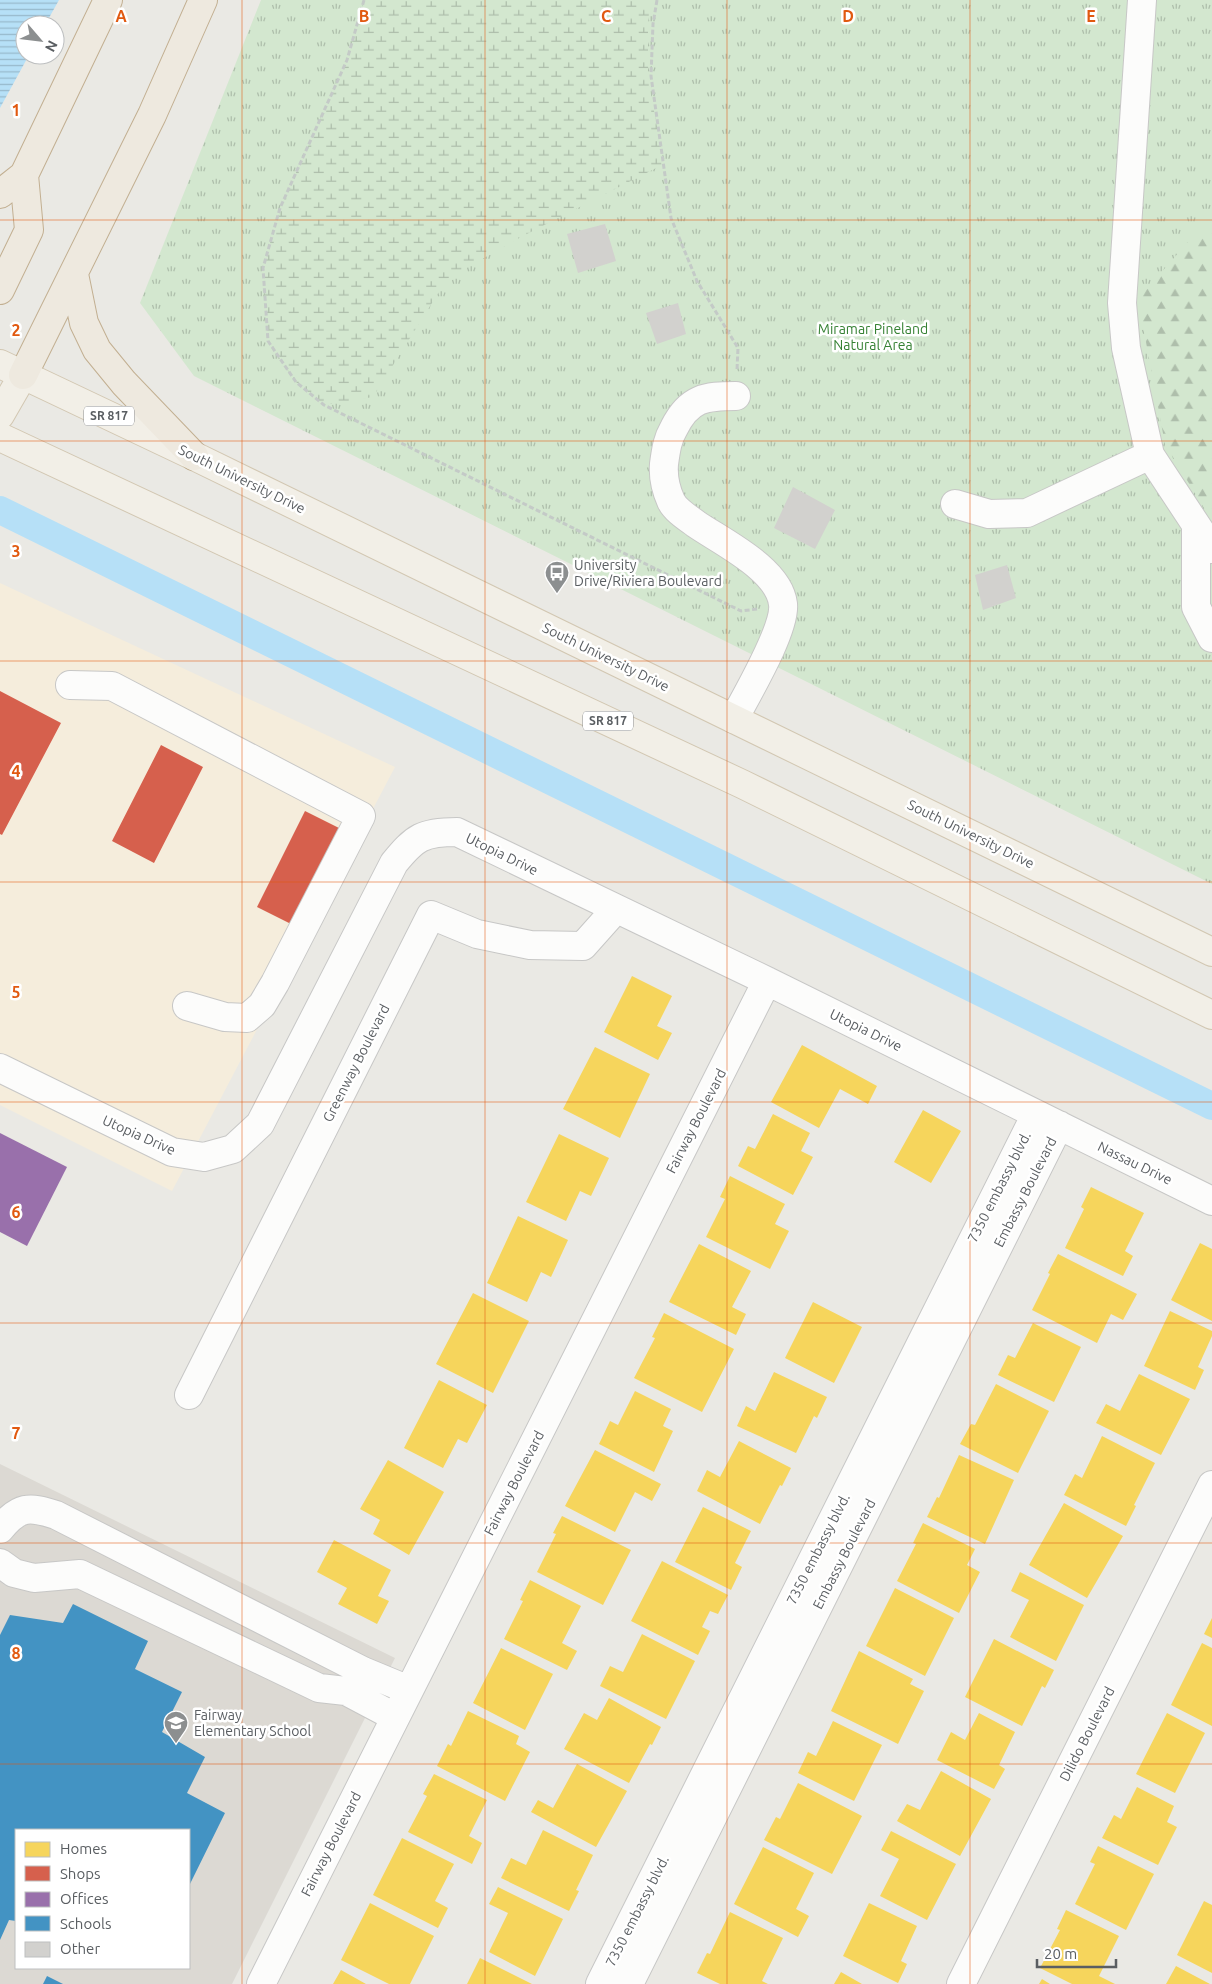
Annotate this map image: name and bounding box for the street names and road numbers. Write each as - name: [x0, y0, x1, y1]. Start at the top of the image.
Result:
- road number: SR 817: [84, 406, 134, 426]
- street label: South University Drive: [176, 441, 308, 517]
- street label: South University Drive: [540, 619, 672, 695]
- road number: SR 817: [583, 711, 633, 730]
- street label: South University Drive: [905, 796, 1037, 872]
- street label: Utopia Drive: [463, 830, 541, 878]
- street label: Greenway Boulevard: [319, 1001, 393, 1125]
- street label: Utopia Drive: [827, 1006, 905, 1054]
- street label: Fairway Boulevard: [663, 1066, 729, 1176]
- street label: Utopia Drive: [100, 1112, 178, 1158]
- street label: 7350 embassy blvd.: [964, 1129, 1034, 1245]
- street label: Embassy Boulevard: [990, 1134, 1060, 1250]
- street label: Nassau Drive: [1095, 1138, 1175, 1188]
- street label: Fairway Boulevard: [481, 1428, 547, 1538]
- street label: 7350 embassy blvd.: [783, 1491, 853, 1607]
- street label: Embassy Boulevard: [809, 1496, 879, 1612]
- street label: Dilido Boulevard: [1056, 1684, 1118, 1784]
- street label: Fairway Boulevard: [298, 1789, 364, 1899]
- street label: 7350 embassy blvd.: [602, 1853, 672, 1969]

